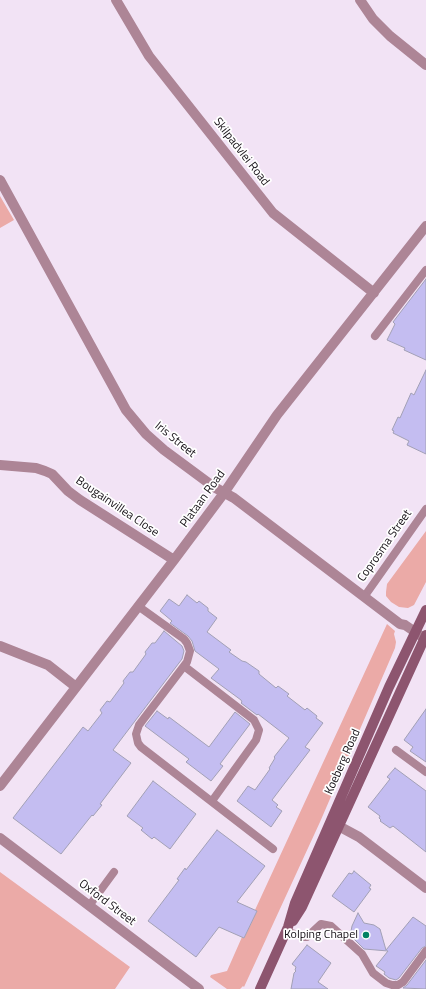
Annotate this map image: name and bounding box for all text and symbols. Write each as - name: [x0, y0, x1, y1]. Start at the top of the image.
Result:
- street label: Skilpadvlei Road: [210, 115, 272, 189]
- street label: Iris Street: [151, 419, 199, 461]
- street label: Plataan Road: [177, 468, 229, 530]
- street label: Bougainvillea Close: [73, 474, 161, 540]
- street label: Coprosma Street: [355, 507, 415, 585]
- street label: Koeberg Road: [322, 727, 364, 797]
- street label: Oxford Street: [76, 877, 138, 929]
- place label: Kolping Chapel: [284, 928, 358, 942]
- marker: Kolping Chapel: [361, 930, 371, 940]

